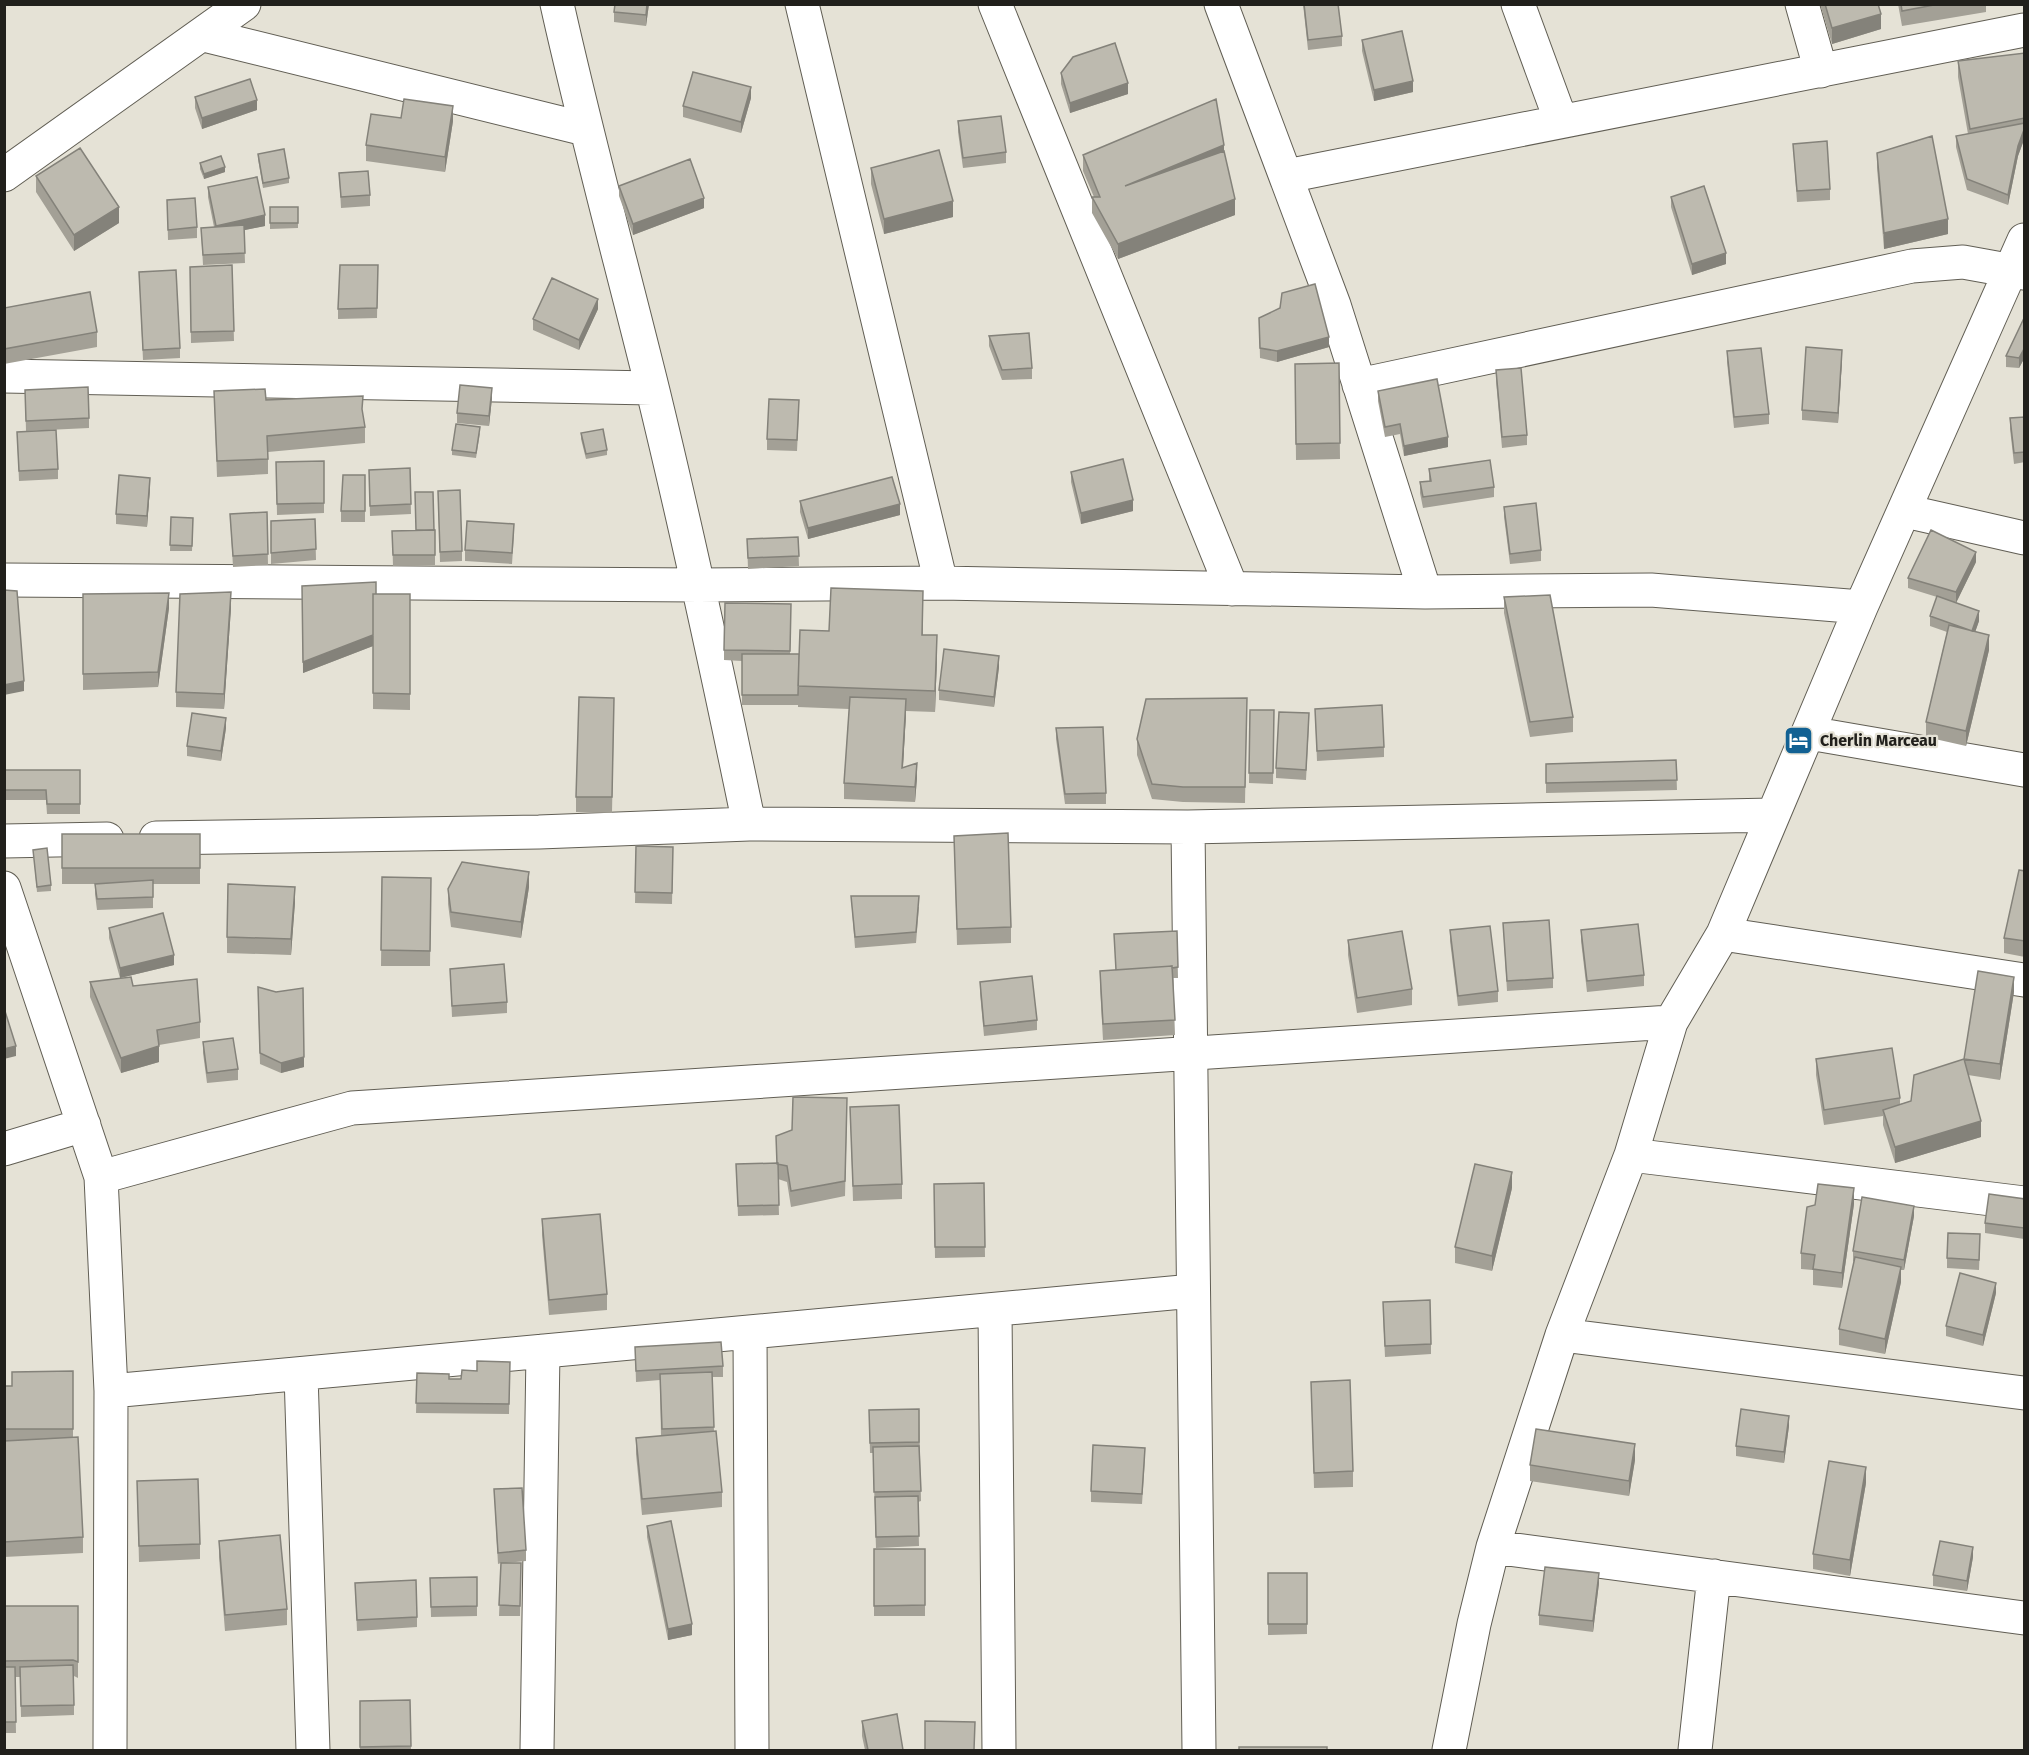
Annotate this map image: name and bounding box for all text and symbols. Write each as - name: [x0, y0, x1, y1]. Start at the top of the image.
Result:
- hotel icon: Cherlin Marceau: [1783, 724, 1815, 756]
- place label: Cherlin Marceau: [1820, 731, 1937, 750]

